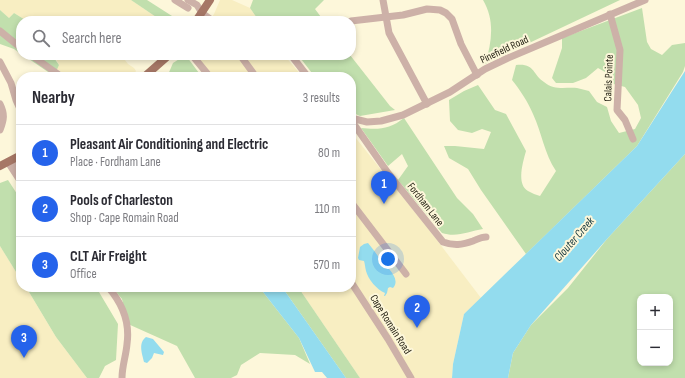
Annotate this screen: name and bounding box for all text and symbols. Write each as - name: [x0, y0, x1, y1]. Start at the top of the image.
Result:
- search box: [16, 16, 356, 60]
- icon: search: [30, 27, 52, 49]
- text: Search here: [62, 29, 122, 48]
- street label: Pinefield Road: [478, 32, 531, 66]
- street label: Calais Pointe: [601, 54, 616, 102]
- text: Nearby: [32, 88, 75, 108]
- text: 3 results: [303, 90, 340, 106]
- text: Pleasant Air Conditioning and Electric: [70, 135, 268, 154]
- text: 1: [42, 145, 48, 161]
- text: 80 m: [318, 145, 340, 161]
- text: Place · Fordham Lane: [70, 154, 161, 170]
- pin: 1: [371, 171, 397, 204]
- street label: Fordham Lane: [405, 180, 447, 229]
- text: Pools of Charleston: [70, 191, 173, 210]
- text: 2: [42, 201, 48, 217]
- text: 110 m: [315, 201, 340, 217]
- text: Shop · Cape Romain Road: [70, 210, 179, 226]
- water label: Clouter Creek: [551, 214, 598, 265]
- text: CLT Air Freight: [70, 247, 147, 266]
- your location: [378, 249, 398, 269]
- text: 3: [42, 257, 48, 273]
- text: 570 m: [313, 257, 340, 273]
- text: Office: [70, 266, 97, 282]
- street label: Cape Romain Road: [367, 292, 414, 357]
- map controls: [637, 294, 673, 366]
- button: +: [637, 294, 673, 330]
- pin: 2: [404, 295, 430, 328]
- pin: 3: [11, 325, 37, 358]
- button: −: [637, 330, 673, 366]

